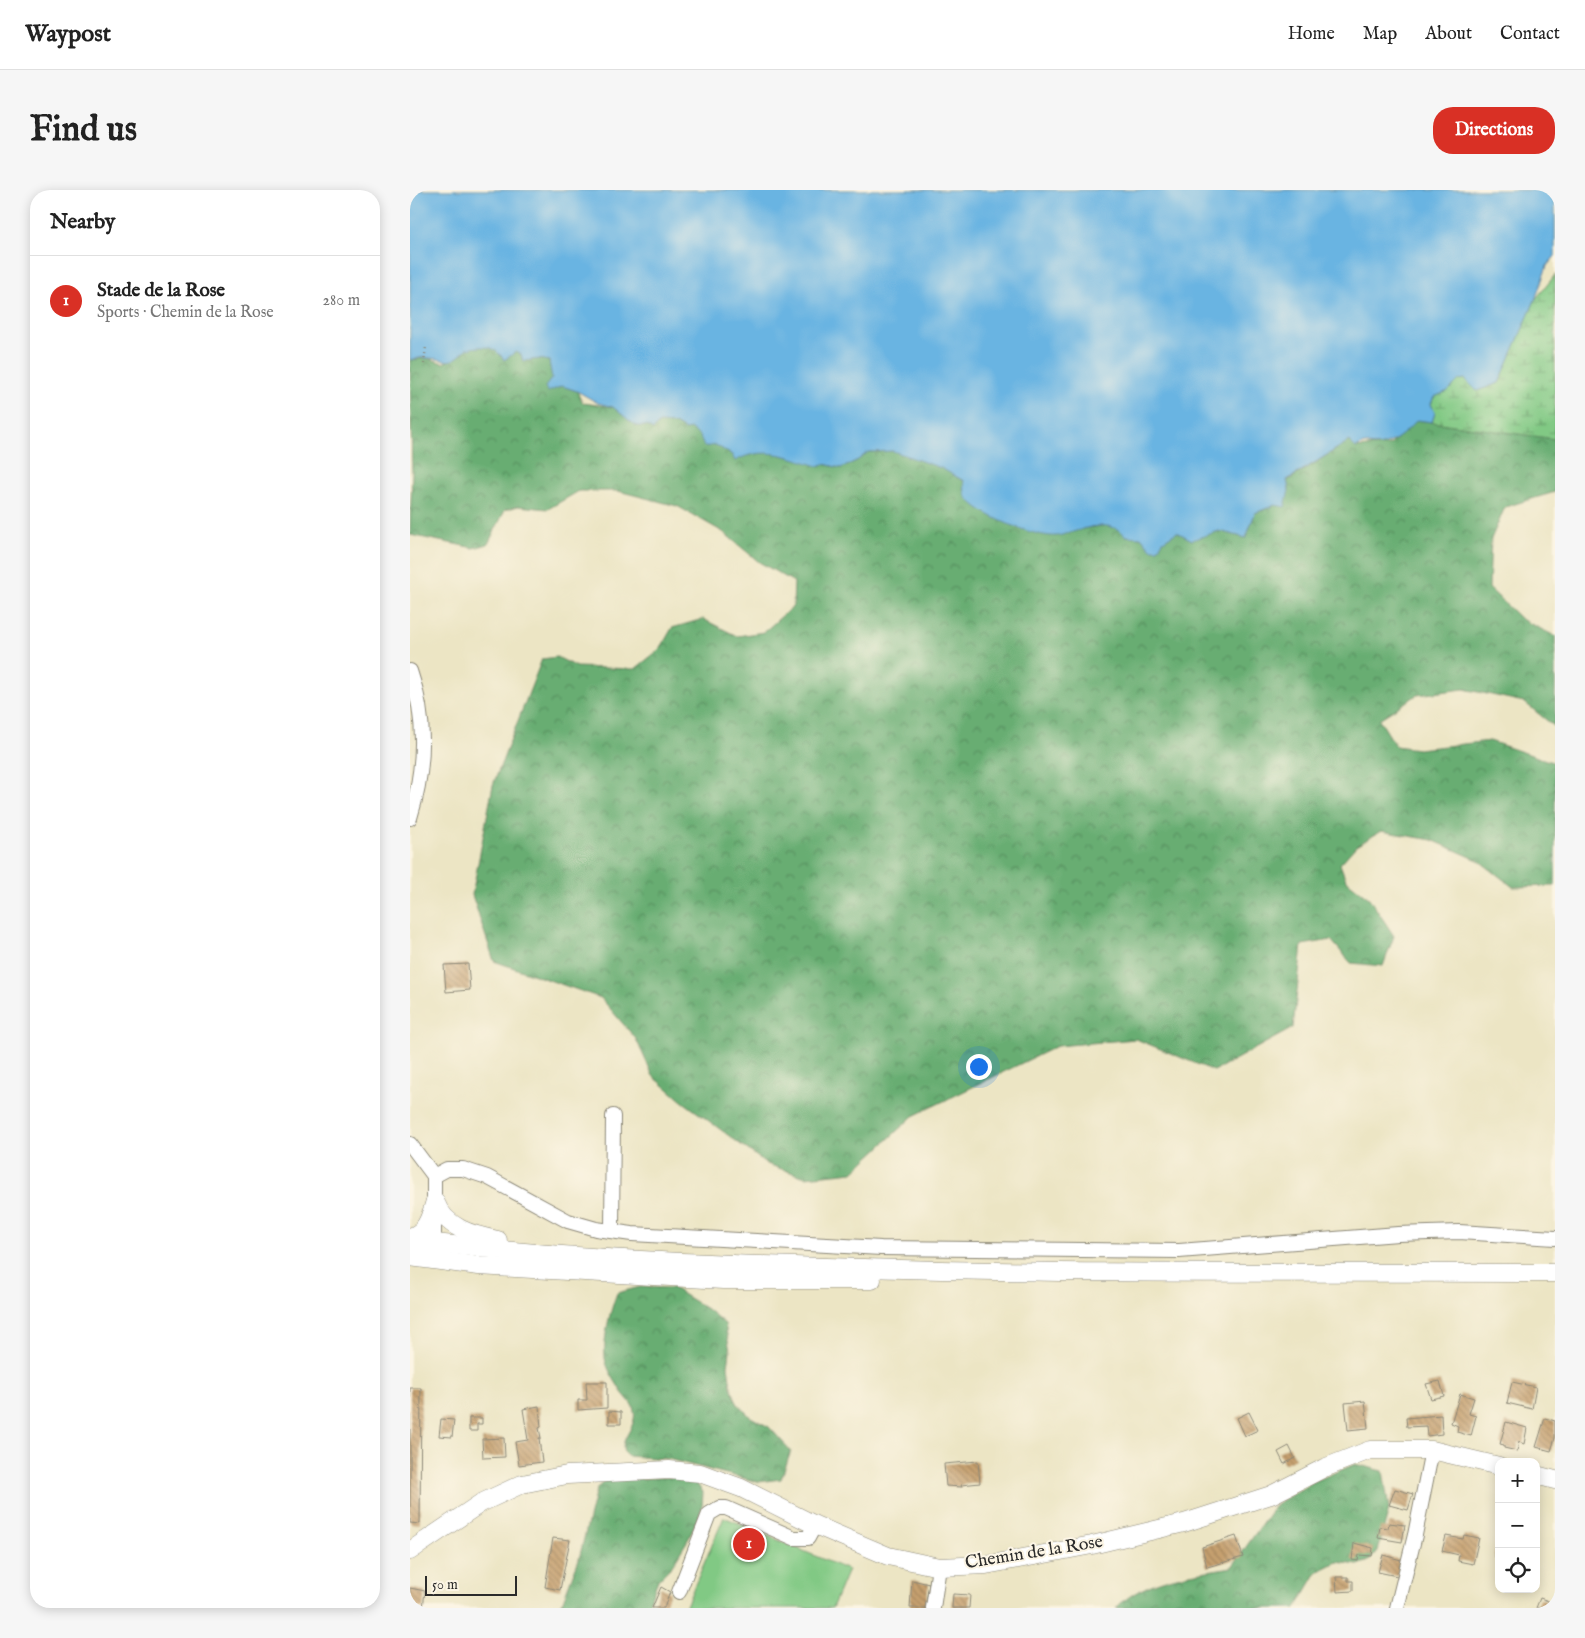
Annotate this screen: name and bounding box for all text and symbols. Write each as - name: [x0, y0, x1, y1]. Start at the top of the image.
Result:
- text: Waypost: [25, 19, 111, 50]
- text: Home: [1288, 23, 1335, 46]
- text: Map: [1363, 23, 1397, 46]
- text: About: [1425, 23, 1472, 46]
- text: Contact: [1500, 23, 1560, 46]
- button: Directions: [1433, 107, 1555, 154]
- text: Find us: [30, 108, 137, 153]
- text: Nearby: [50, 209, 115, 236]
- text: Stade de la Rose: [97, 279, 225, 303]
- text: 1: [63, 291, 69, 311]
- text: 280 m: [323, 291, 360, 311]
- text: Sports · Chemin de la Rose: [97, 303, 274, 323]
- your location: [966, 1054, 992, 1080]
- map controls: [1495, 1458, 1540, 1593]
- button: +: [1495, 1458, 1540, 1503]
- button: −: [1495, 1503, 1540, 1548]
- pin: 1: [733, 1525, 765, 1563]
- street label: Chemin de la Rose: [963, 1531, 1105, 1575]
- button: locate: [1495, 1548, 1540, 1593]
- scale bar: [425, 1573, 518, 1596]
- text: 50 m: [432, 1576, 458, 1594]

